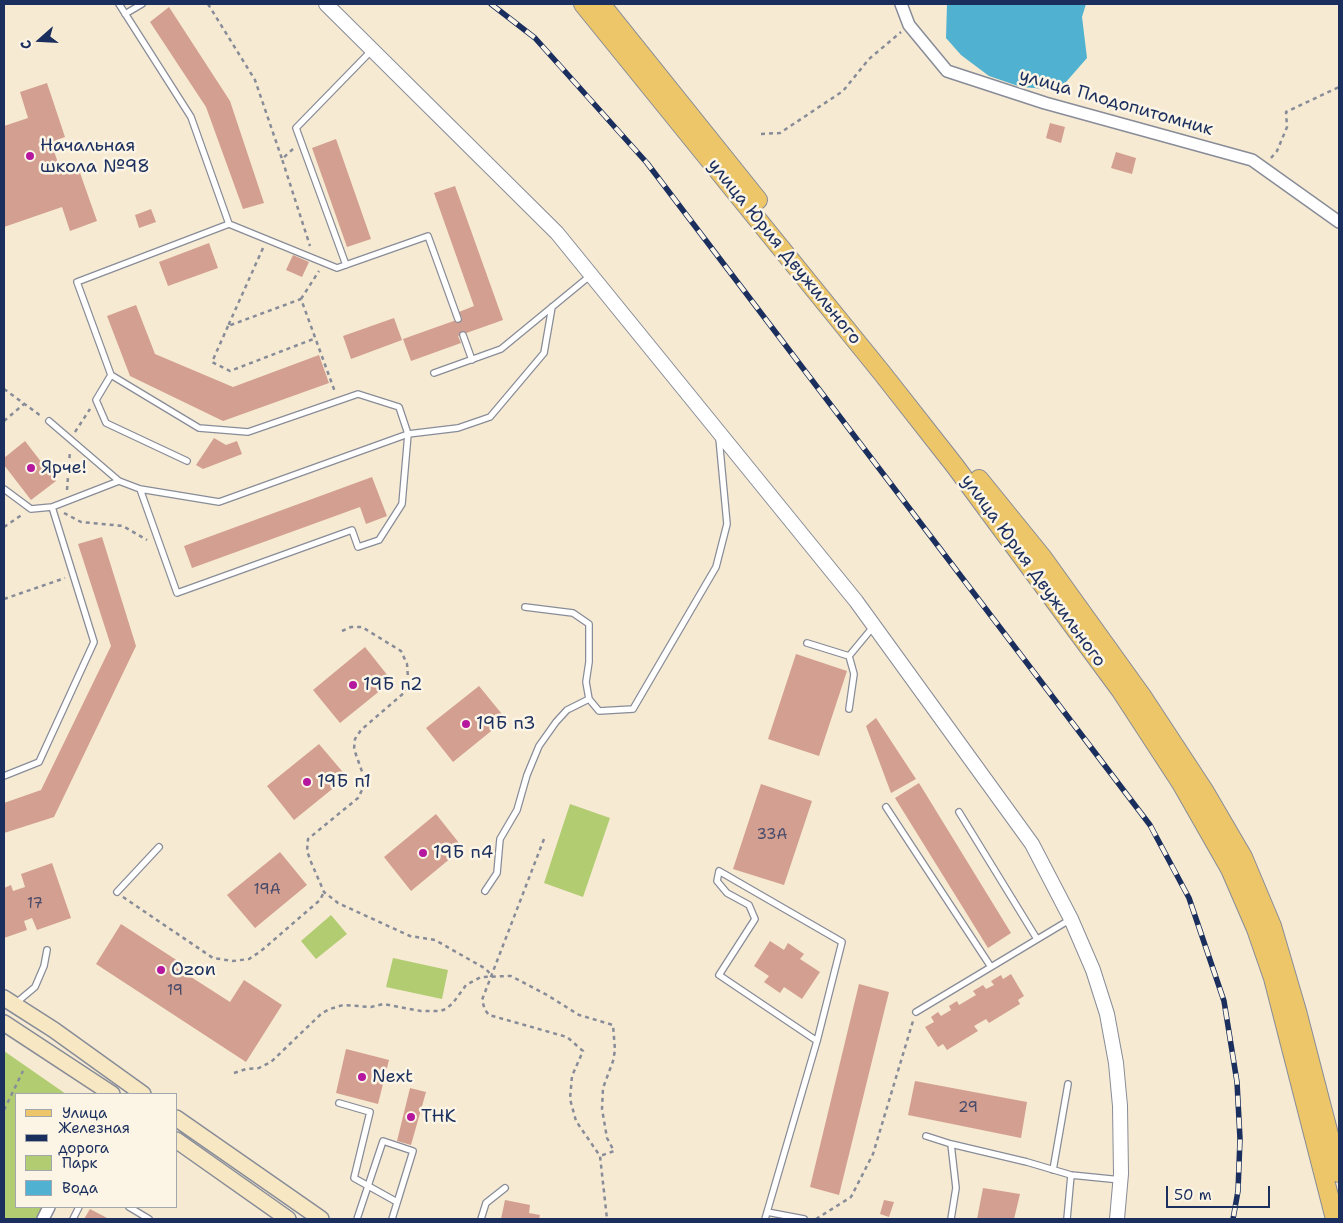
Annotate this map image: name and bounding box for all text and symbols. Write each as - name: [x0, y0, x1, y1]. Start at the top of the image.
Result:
- north arrow: [15, 15, 65, 65]
- text: С: [16, 38, 36, 52]
- street label: улица Плодопитомник: [1016, 65, 1216, 141]
- place label: Начальная школа №98: [40, 135, 150, 178]
- marker: Начальная школа №98: [24, 150, 36, 162]
- street label: улица Юрия Двужильного: [702, 155, 866, 349]
- place label: Ярче!: [41, 457, 87, 479]
- marker: Ярче!: [25, 462, 37, 474]
- street label: улица Юрия Двужильного: [956, 471, 1110, 671]
- place label: 19Б п2: [363, 674, 423, 696]
- marker: 19Б п2: [347, 679, 359, 691]
- place label: 19Б п3: [476, 713, 536, 735]
- marker: 19Б п3: [460, 718, 472, 730]
- place label: 19Б п1: [317, 771, 371, 793]
- marker: 19Б п1: [301, 776, 313, 788]
- house number: 33А: [757, 826, 787, 844]
- place label: 19Б п4: [433, 842, 493, 864]
- marker: 19Б п4: [417, 847, 429, 859]
- house number: 19А: [253, 881, 281, 899]
- house number: 17: [27, 895, 43, 913]
- place label: Ozon: [171, 959, 216, 981]
- marker: Ozon: [155, 964, 167, 976]
- house number: 19: [167, 982, 183, 1000]
- place label: Next: [372, 1066, 413, 1088]
- marker: Next: [356, 1071, 368, 1083]
- legend: [15, 1093, 178, 1208]
- house number: 29: [958, 1099, 978, 1117]
- text: Улица: [62, 1103, 107, 1123]
- place label: ТНК: [421, 1106, 456, 1128]
- marker: ТНК: [405, 1111, 417, 1123]
- text: Железная дорога: [58, 1118, 130, 1158]
- text: Парк: [62, 1153, 98, 1173]
- scale bar: [1168, 1176, 1272, 1208]
- text: Вода: [62, 1178, 98, 1198]
- text: 50 m: [1174, 1185, 1212, 1205]

